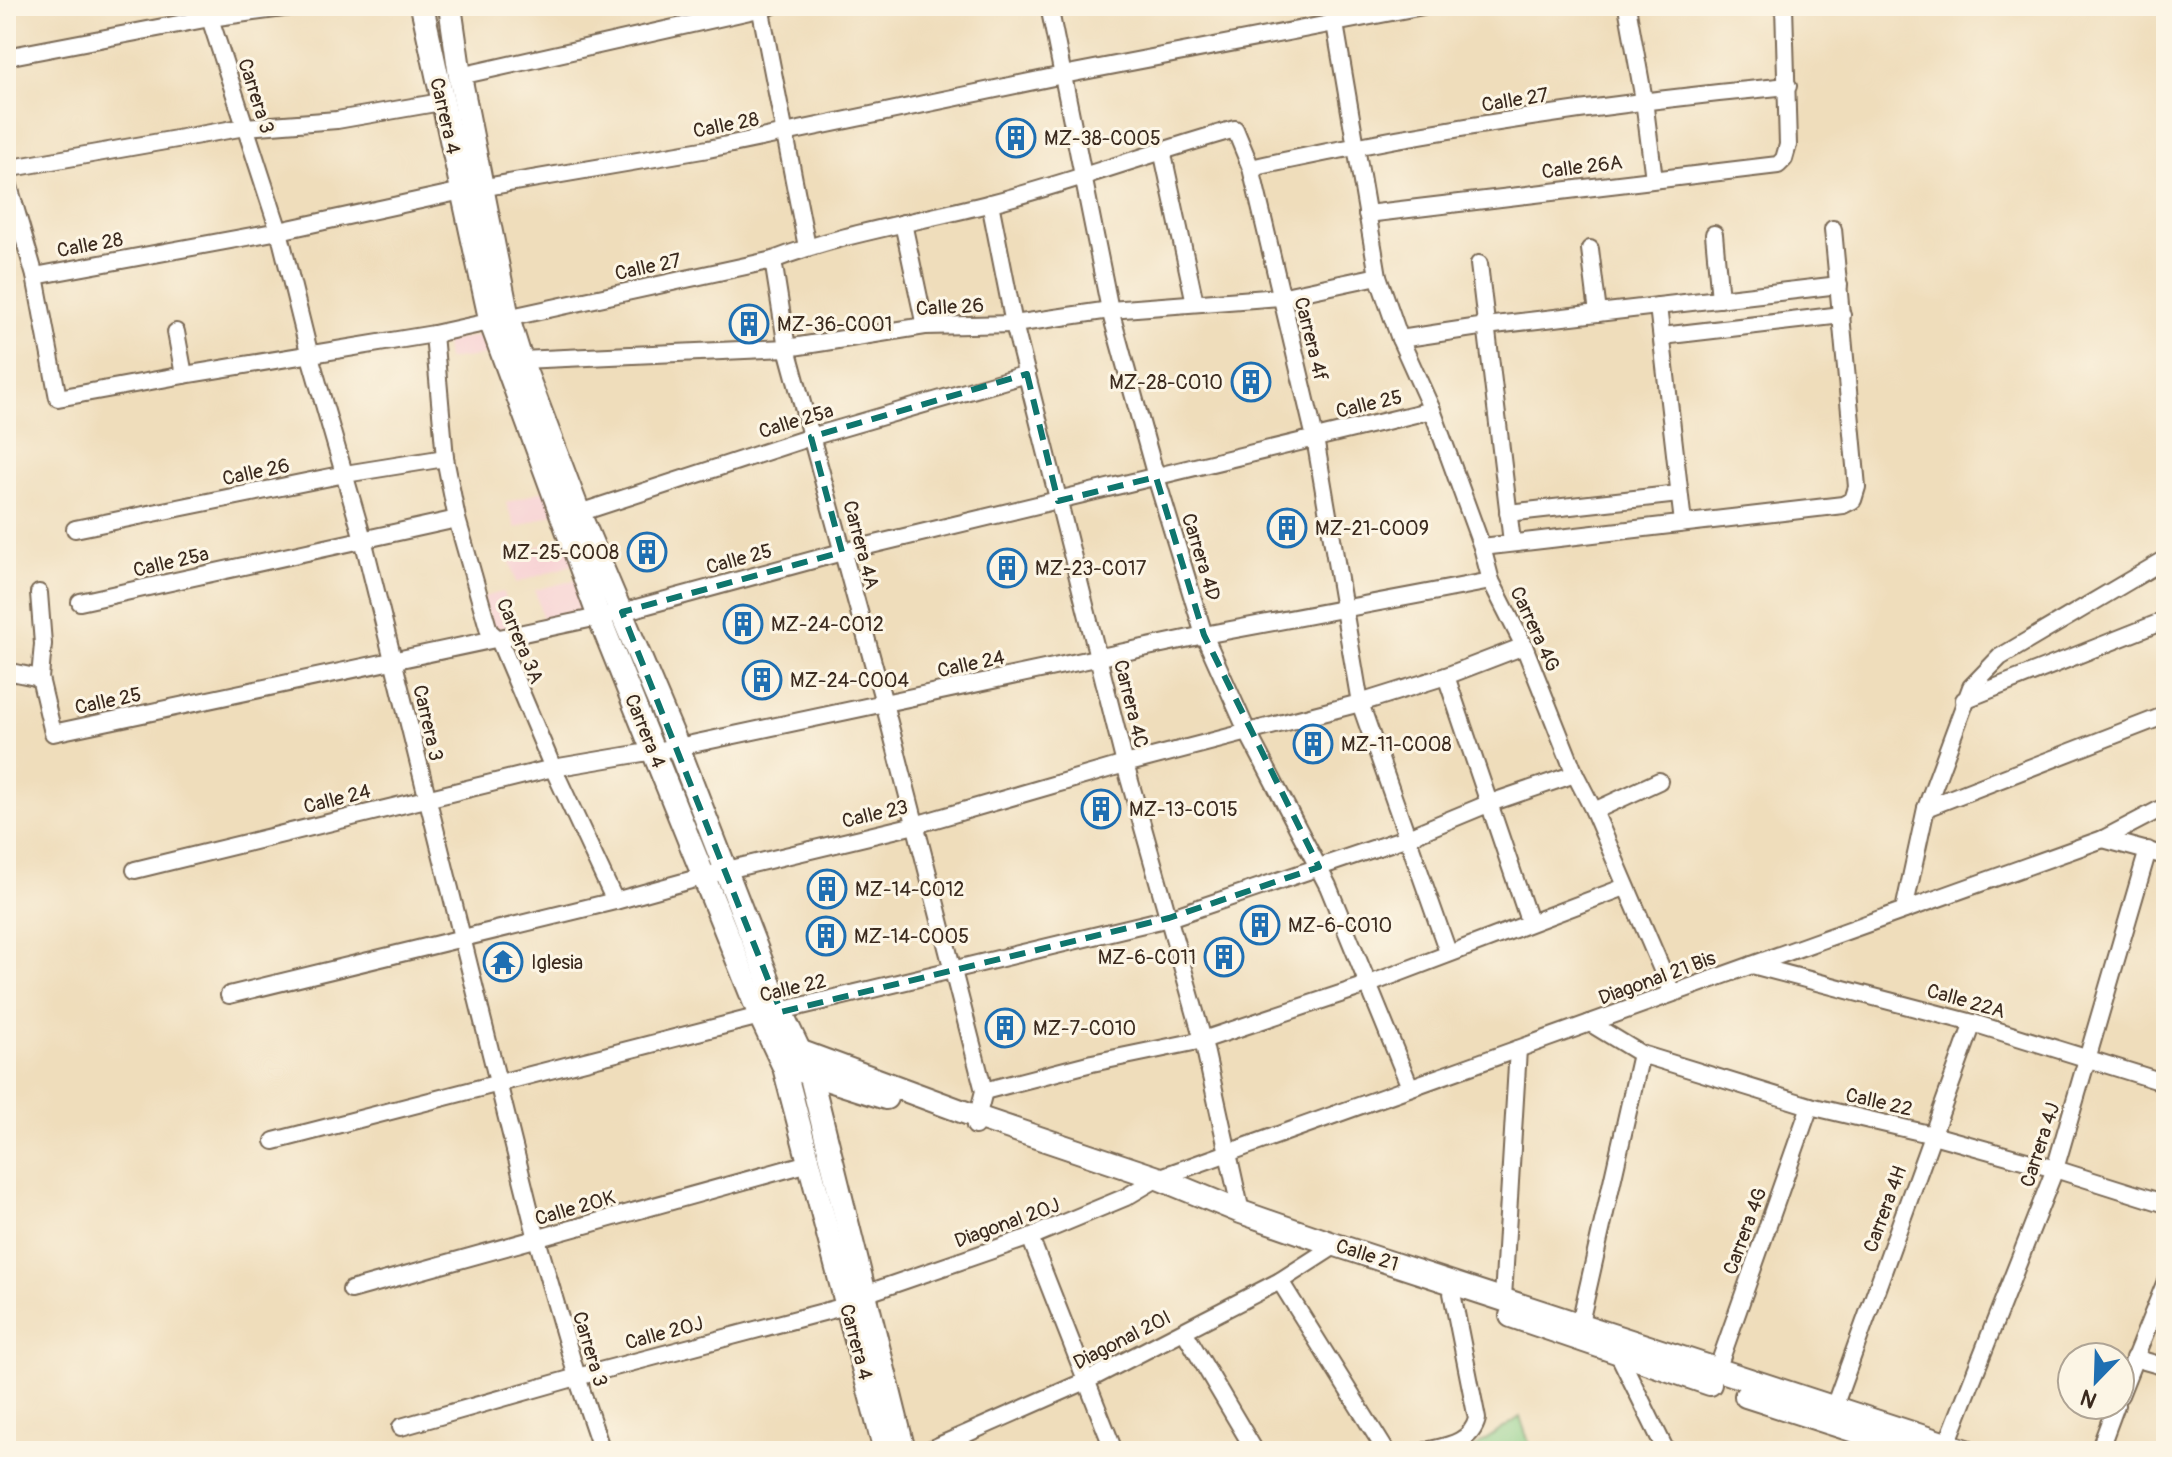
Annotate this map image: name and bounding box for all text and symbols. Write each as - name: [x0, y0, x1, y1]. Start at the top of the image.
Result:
- street label: Carrera 3: [232, 55, 280, 137]
- street label: Carrera 4: [424, 75, 466, 157]
- street label: Calle 27: [1480, 82, 1551, 118]
- street label: Calle 28: [691, 106, 761, 144]
- building icon: MZ-38-C005: [995, 117, 1037, 159]
- place label: MZ-38-C005: [1044, 126, 1161, 151]
- street label: Calle 26A: [1540, 150, 1624, 184]
- street label: Calle 28: [55, 227, 125, 263]
- street label: Calle 27: [613, 248, 684, 286]
- street label: Calle 26: [915, 293, 985, 321]
- street label: Carrera 4f: [1288, 294, 1334, 384]
- building icon: MZ-36-C001: [728, 303, 770, 345]
- place label: MZ-36-C001: [777, 312, 892, 337]
- building icon: MZ-28-C010: [1230, 361, 1272, 403]
- place label: MZ-28-C010: [1109, 370, 1223, 395]
- street label: Calle 25: [1333, 384, 1405, 424]
- street label: Calle 25a: [756, 398, 836, 444]
- street label: Calle 26: [220, 453, 292, 491]
- street label: Carrera 4A: [837, 498, 885, 592]
- building icon: MZ-21-C009: [1266, 507, 1308, 549]
- street label: Carrera 4D: [1176, 510, 1226, 604]
- place label: MZ-21-C009: [1315, 516, 1429, 541]
- building icon: MZ-25-C008: [626, 531, 668, 573]
- street label: Calle 25: [703, 538, 775, 580]
- place label: MZ-25-C008: [502, 540, 619, 565]
- street label: Calle 25a: [131, 541, 211, 583]
- building icon: MZ-23-C017: [986, 547, 1028, 589]
- place label: MZ-23-C017: [1035, 556, 1147, 581]
- street label: Carrera 4G: [1504, 582, 1566, 676]
- street label: Carrera 3A: [491, 595, 549, 687]
- building icon: MZ-24-C012: [722, 603, 764, 645]
- place label: MZ-24-C012: [771, 612, 884, 637]
- street label: Calle 24: [935, 645, 1007, 683]
- street label: Carrera 4C: [1108, 657, 1154, 751]
- building icon: MZ-24-C004: [741, 659, 783, 701]
- place label: MZ-24-C004: [790, 668, 910, 693]
- street label: Calle 25: [72, 682, 144, 720]
- street label: Carrera 3: [407, 683, 449, 763]
- street label: Carrera 4: [619, 690, 671, 772]
- building icon: MZ-11-C008: [1292, 723, 1334, 765]
- place label: MZ-11-C008: [1341, 732, 1451, 757]
- street label: Calle 24: [301, 779, 373, 819]
- building icon: MZ-13-C015: [1080, 788, 1122, 830]
- street label: Calle 23: [839, 794, 911, 834]
- place label: MZ-13-C015: [1129, 797, 1238, 822]
- building icon: MZ-14-C012: [806, 868, 848, 910]
- place label: MZ-14-C012: [855, 877, 965, 902]
- building icon: MZ-6-C010: [1239, 904, 1281, 946]
- place label: MZ-6-C010: [1288, 913, 1392, 938]
- building icon: MZ-14-C005: [805, 915, 847, 957]
- place label: MZ-14-C005: [854, 924, 969, 949]
- building icon: MZ-6-C011: [1203, 936, 1245, 978]
- temple icon: Iglesia: [482, 941, 524, 983]
- place label: MZ-6-C011: [1098, 945, 1196, 970]
- street label: Diagonal 21 Bis: [1595, 945, 1719, 1011]
- place label: Iglesia: [531, 950, 583, 975]
- street label: Calle 22: [757, 968, 829, 1008]
- street label: Calle 22A: [1924, 978, 2008, 1024]
- building icon: MZ-7-C010: [984, 1007, 1026, 1049]
- place label: MZ-7-C010: [1033, 1016, 1136, 1041]
- street label: Calle 22: [1843, 1082, 1915, 1122]
- street label: Carrera 4J: [2015, 1100, 2065, 1190]
- street label: Carrera 4H: [1858, 1162, 1912, 1256]
- street label: Carrera 4G: [1718, 1184, 1772, 1278]
- street label: Calle 20K: [532, 1185, 618, 1231]
- street label: Diagonal 20J: [951, 1192, 1063, 1254]
- street label: Calle 21: [1333, 1233, 1401, 1277]
- street label: Carrera 4: [834, 1301, 878, 1383]
- street label: Diagonal 20I: [1069, 1305, 1175, 1375]
- street label: Carrera 3: [567, 1308, 613, 1390]
- street label: Calle 20J: [622, 1311, 706, 1355]
- north arrow: [2056, 1341, 2136, 1421]
- text: N: [2076, 1383, 2101, 1414]

